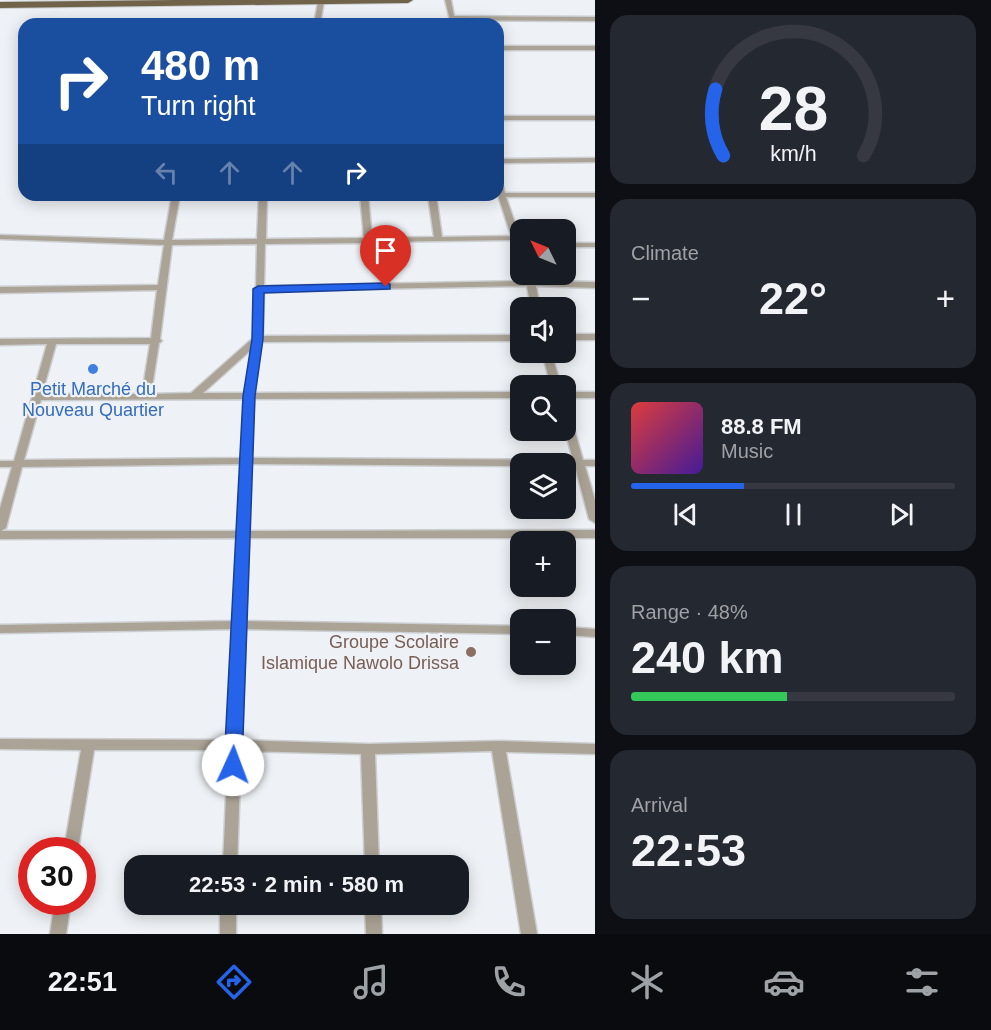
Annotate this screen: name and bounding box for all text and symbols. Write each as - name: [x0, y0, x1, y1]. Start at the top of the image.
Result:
- icon: right: [42, 42, 120, 120]
- text: 480 m: [141, 42, 260, 89]
- text: 28: [758, 75, 828, 144]
- text: Turn right: [141, 91, 256, 121]
- text: km/h: [770, 143, 816, 167]
- icon: left: [150, 156, 183, 189]
- icon: ahead: [213, 156, 246, 189]
- icon: ahead: [276, 156, 309, 189]
- icon: right: [339, 156, 372, 189]
- north arrow: [510, 219, 576, 285]
- map controls: [510, 219, 576, 675]
- pin: [360, 225, 411, 287]
- icon: arrive: [369, 234, 402, 267]
- text: Climate: [631, 242, 699, 264]
- text: 22°: [759, 273, 827, 324]
- text: −: [631, 280, 650, 317]
- text: +: [936, 280, 955, 317]
- button: sound: [510, 297, 576, 363]
- marker: Petit Marché du Nouveau Quartier: [86, 362, 100, 376]
- button: search: [510, 375, 576, 441]
- place label: Petit Marché du Nouveau Quartier: [22, 379, 164, 420]
- text: 88.8 FM: [721, 414, 802, 439]
- text: Music: [721, 440, 773, 462]
- button: layers: [510, 453, 576, 519]
- icon: previous: [669, 498, 702, 531]
- icon: pause: [777, 498, 810, 531]
- icon: next: [885, 498, 918, 531]
- button: +: [510, 531, 576, 597]
- text: Range · 48%: [631, 601, 748, 623]
- button: −: [510, 609, 576, 675]
- place label: Groupe Scolaire Islamique Nawolo Drissa: [261, 632, 460, 673]
- text: 240 km: [631, 632, 784, 683]
- marker: Groupe Scolaire Islamique Nawolo Drissa: [464, 645, 478, 659]
- position arrow: [201, 733, 265, 797]
- text: Arrival: [631, 794, 688, 816]
- text: 22:53: [631, 825, 746, 876]
- speed limit sign: 30: [18, 837, 96, 915]
- text: 22:53 · 2 min · 580 m: [189, 872, 404, 897]
- icon: directions: [213, 961, 255, 1003]
- icon: music: [350, 961, 392, 1003]
- icon: phone: [488, 961, 530, 1003]
- icon: climate: [626, 961, 668, 1003]
- icon: car: [763, 961, 805, 1003]
- icon: filters: [901, 961, 943, 1003]
- text: 22:51: [48, 967, 117, 997]

